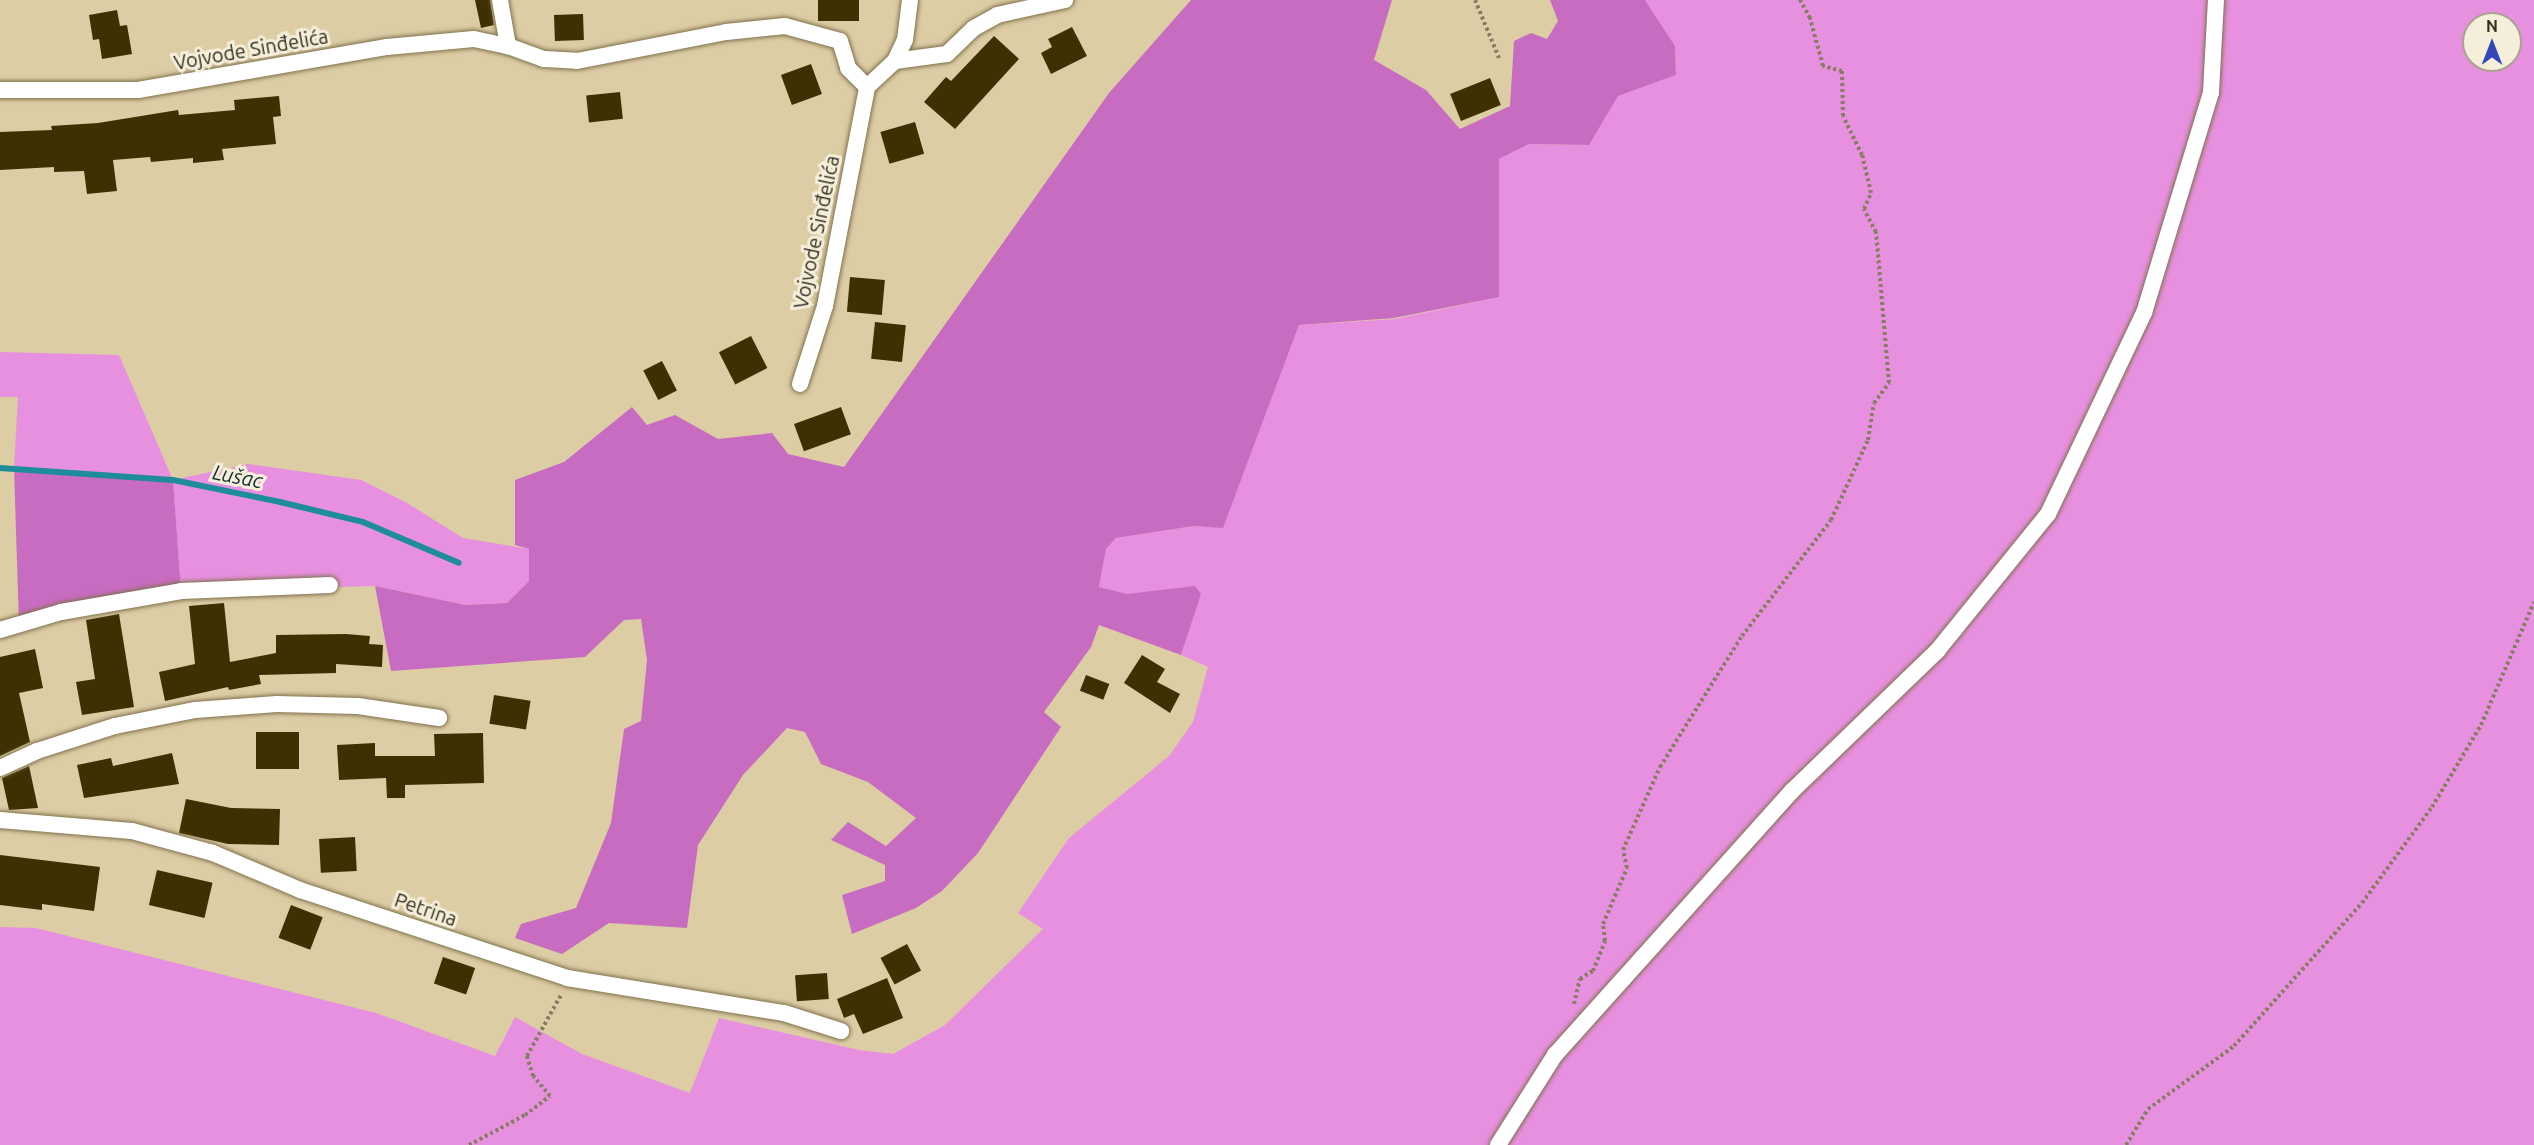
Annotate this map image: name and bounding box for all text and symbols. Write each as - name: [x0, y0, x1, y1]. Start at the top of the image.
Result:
- north arrow: [2462, 12, 2522, 72]
- text: N: [2486, 17, 2498, 35]
- street label: Vojvode Sinđelića: [172, 24, 330, 74]
- street label: Vojvode Sinđelića: [788, 153, 844, 311]
- water label: Lušac: [211, 459, 265, 493]
- street label: Petrina: [392, 887, 460, 931]

